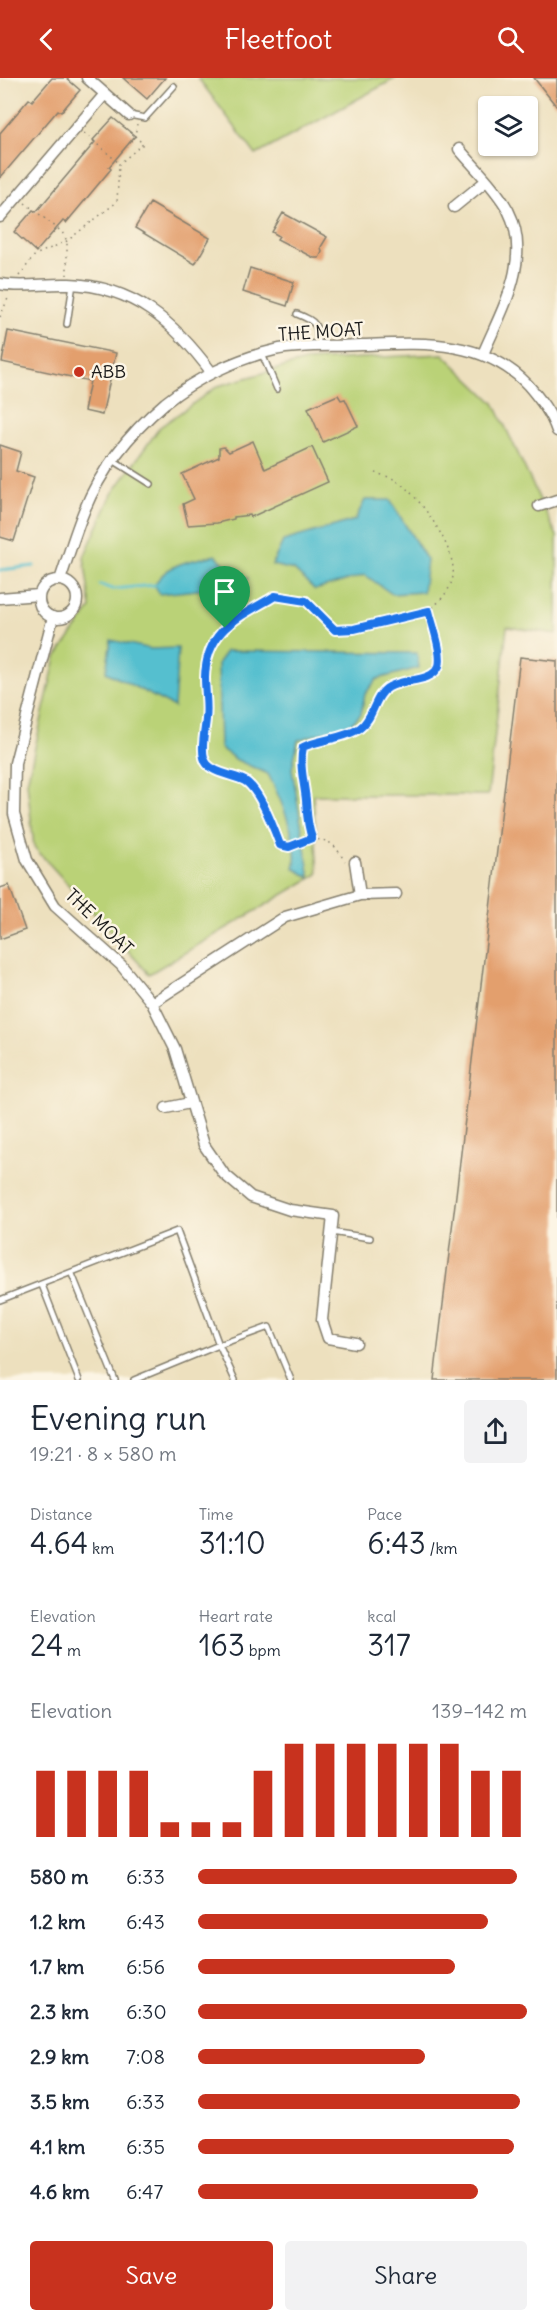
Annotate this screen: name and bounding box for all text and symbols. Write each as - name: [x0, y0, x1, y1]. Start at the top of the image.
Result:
- text: Fleetfoot: [225, 22, 332, 56]
- icon: back: [30, 23, 63, 56]
- icon: search: [494, 23, 527, 56]
- map controls: [478, 96, 538, 156]
- button: layers: [478, 96, 538, 156]
- street label: THE MOAT: [277, 317, 365, 346]
- place label: ABB: [91, 360, 126, 383]
- marker: ABB: [72, 365, 86, 379]
- pin: [199, 566, 250, 628]
- icon: arrive: [208, 575, 241, 608]
- street label: THE MOAT: [60, 884, 138, 960]
- text: Evening run: [30, 1397, 206, 1439]
- button: share: [464, 1400, 527, 1463]
- text: 19:21 · 8 × 580 m: [30, 1441, 176, 1466]
- text: Distance: [30, 1504, 92, 1524]
- text: Time: [199, 1504, 233, 1524]
- text: Pace: [367, 1504, 402, 1524]
- text: 4.64: [30, 1524, 88, 1562]
- text: 31:10: [199, 1524, 266, 1562]
- text: 6:43: [367, 1524, 426, 1562]
- text: km: [88, 1538, 114, 1558]
- text: /km: [426, 1538, 458, 1558]
- text: Elevation: [30, 1606, 96, 1626]
- text: Heart rate: [199, 1606, 273, 1626]
- text: kcal: [367, 1606, 396, 1626]
- text: 24: [30, 1626, 63, 1664]
- text: 163: [199, 1626, 245, 1664]
- text: 317: [367, 1626, 411, 1664]
- text: m: [63, 1640, 81, 1660]
- text: bpm: [245, 1640, 281, 1660]
- text: Elevation: [30, 1698, 112, 1723]
- text: 139–142 m: [432, 1698, 527, 1723]
- text: 580 m: [30, 1864, 88, 1889]
- text: 6:33: [126, 1864, 165, 1889]
- text: 1.2 km: [30, 1909, 86, 1934]
- text: 6:43: [126, 1909, 165, 1934]
- text: 1.7 km: [30, 1954, 84, 1979]
- text: 6:56: [126, 1954, 165, 1979]
- text: 2.3 km: [30, 1999, 89, 2024]
- text: 6:30: [126, 1999, 167, 2024]
- text: 2.9 km: [30, 2044, 89, 2069]
- text: 7:08: [126, 2044, 165, 2069]
- text: 3.5 km: [30, 2089, 90, 2114]
- text: 6:33: [126, 2089, 165, 2114]
- text: 4.1 km: [30, 2134, 85, 2159]
- text: 6:35: [126, 2134, 165, 2159]
- text: 4.6 km: [30, 2179, 90, 2204]
- text: 6:47: [126, 2179, 163, 2204]
- button: Save: [30, 2241, 273, 2310]
- button: Share: [285, 2241, 527, 2310]

